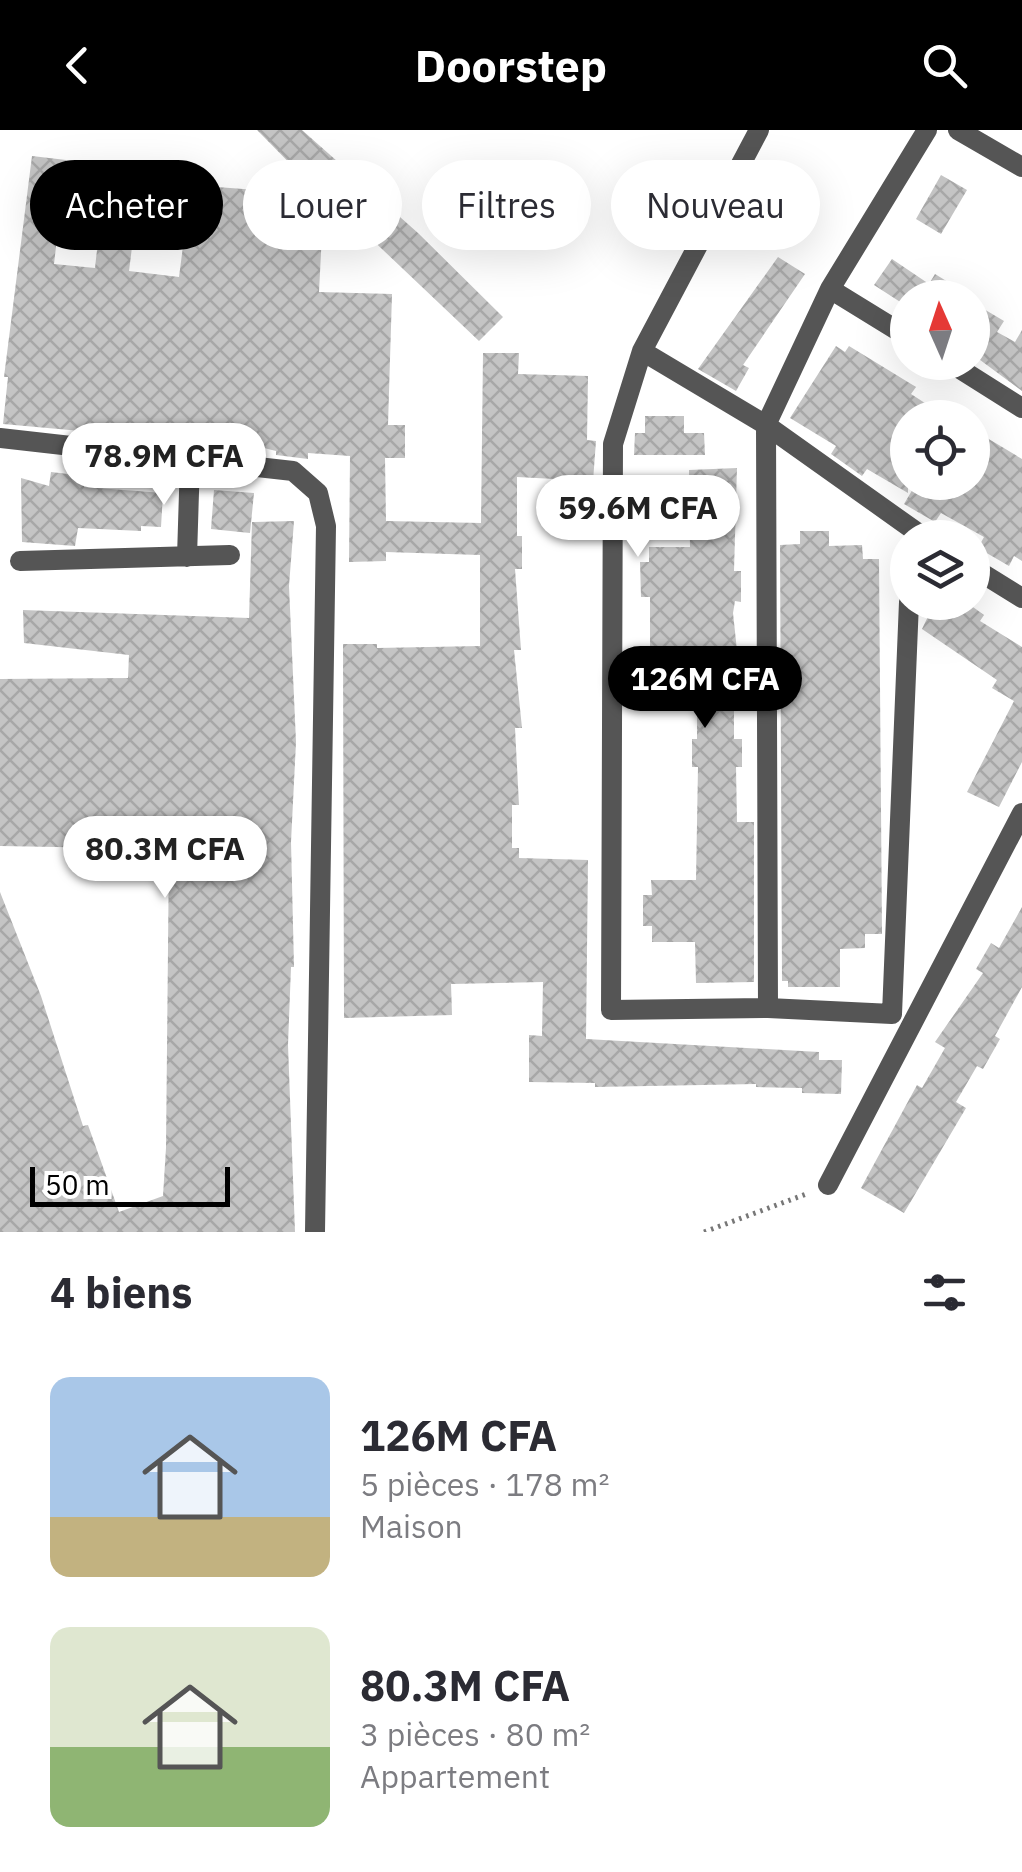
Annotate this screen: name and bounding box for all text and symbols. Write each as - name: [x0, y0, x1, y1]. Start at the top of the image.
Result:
- text: Doorstep: [415, 36, 607, 94]
- icon: back: [50, 38, 105, 93]
- icon: search: [917, 38, 972, 93]
- chip: Acheter: [30, 160, 223, 250]
- chip: Louer: [243, 160, 402, 250]
- chip: Filtres: [422, 160, 591, 250]
- chip: Nouveau: [611, 160, 820, 250]
- north arrow: [890, 280, 990, 380]
- map controls: [890, 280, 990, 620]
- button: locate: [890, 400, 990, 500]
- pin: 78.9M CFA: [50, 423, 278, 508]
- text: 78.9M CFA: [84, 434, 244, 476]
- pin: 59.6M CFA: [524, 475, 752, 560]
- text: 59.6M CFA: [558, 486, 718, 528]
- button: layers: [890, 520, 990, 620]
- pin: 126M CFA: [602, 646, 808, 731]
- text: 126M CFA: [630, 657, 780, 699]
- pin: 80.3M CFA: [51, 816, 279, 901]
- text: 80.3M CFA: [85, 827, 245, 869]
- scale bar: [30, 1162, 230, 1206]
- text: 50 m: [45, 1166, 110, 1203]
- text: 4 biens: [50, 1265, 192, 1320]
- icon: filters: [917, 1265, 972, 1320]
- text: 126M CFA: [360, 1408, 557, 1463]
- icon: home: [130, 1417, 250, 1537]
- text: 5 pièces · 178 m²: [360, 1463, 610, 1505]
- text: Maison: [360, 1505, 463, 1547]
- text: 80.3M CFA: [360, 1658, 570, 1713]
- icon: home: [130, 1667, 250, 1787]
- text: 3 pièces · 80 m²: [360, 1713, 590, 1755]
- text: Appartement: [360, 1755, 550, 1797]

